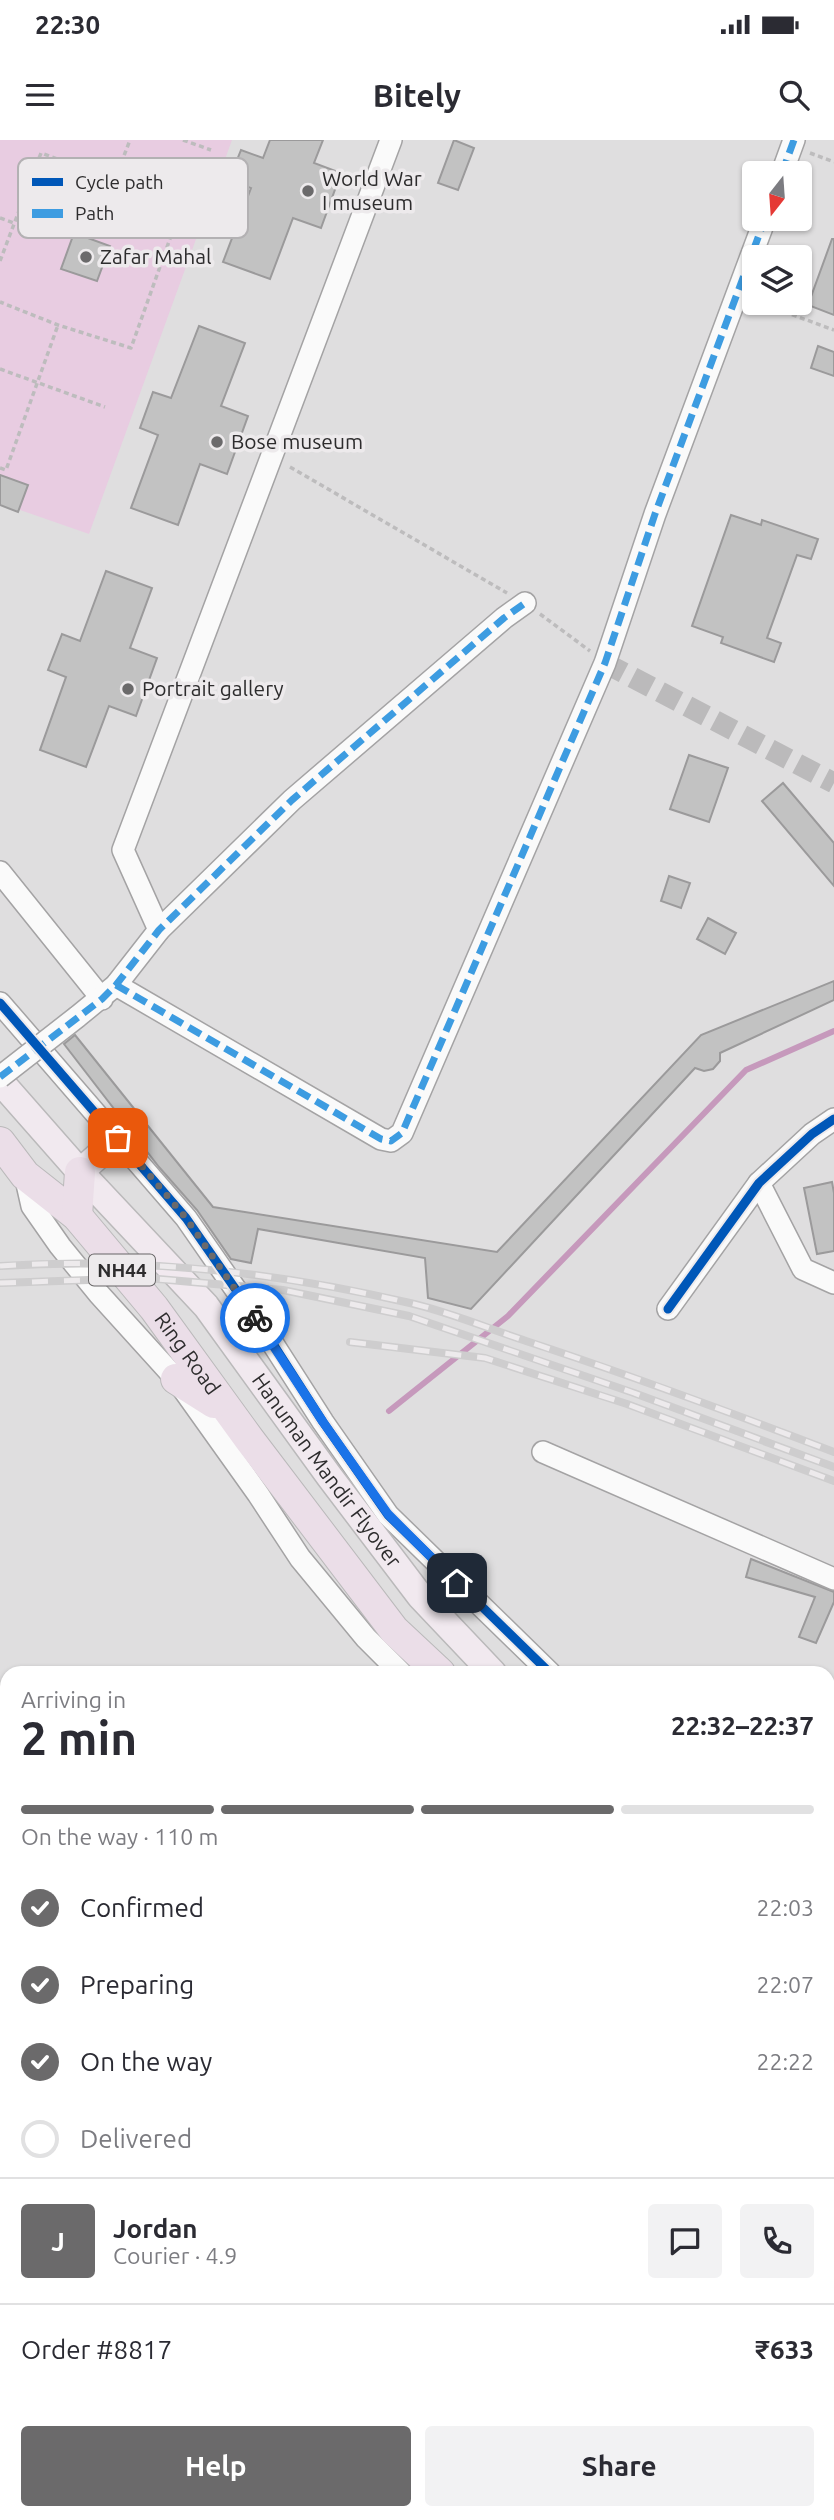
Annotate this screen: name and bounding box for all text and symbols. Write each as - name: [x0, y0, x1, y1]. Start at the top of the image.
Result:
- text: 22:30: [35, 10, 100, 39]
- icon: menu: [21, 76, 59, 114]
- icon: search: [775, 76, 813, 114]
- text: Bitely: [373, 77, 461, 113]
- legend: [18, 158, 248, 238]
- north arrow: [742, 161, 812, 231]
- map controls: [742, 161, 812, 315]
- place label: World War I museum: [322, 166, 422, 214]
- text: Cycle path: [75, 171, 164, 193]
- marker: World War I museum: [300, 183, 316, 199]
- text: Path: [75, 202, 114, 224]
- place label: Zafar Mahal: [100, 244, 212, 268]
- button: layers: [742, 245, 812, 315]
- marker: Zafar Mahal: [78, 249, 94, 265]
- place label: Bose museum: [231, 429, 363, 453]
- marker: Bose museum: [209, 434, 225, 450]
- place label: Portrait gallery: [142, 676, 284, 700]
- marker: Portrait gallery: [120, 681, 136, 697]
- pin: [88, 1108, 148, 1168]
- icon: bag: [99, 1119, 137, 1157]
- road number: NH44: [89, 1254, 155, 1286]
- courier: [220, 1283, 290, 1353]
- icon: bike: [236, 1299, 274, 1337]
- street label: Ring Road: [150, 1307, 226, 1399]
- street label: Hanuman Mandir Flyover: [248, 1368, 407, 1572]
- pin: [427, 1553, 487, 1613]
- icon: home: [438, 1564, 476, 1602]
- text: Arriving in: [21, 1687, 126, 1712]
- text: 22:32–22:37: [671, 1711, 814, 1740]
- text: 2 min: [21, 1712, 137, 1764]
- text: On the way · 110 m: [21, 1824, 218, 1849]
- icon: check: [21, 1889, 59, 1927]
- text: Confirmed: [80, 1893, 204, 1922]
- text: 22:03: [756, 1895, 814, 1920]
- icon: check: [21, 1966, 59, 2004]
- text: Preparing: [80, 1970, 194, 1999]
- text: 22:07: [756, 1972, 814, 1997]
- icon: check: [21, 2043, 59, 2081]
- text: On the way: [80, 2047, 212, 2076]
- text: 22:22: [756, 2049, 814, 2074]
- text: Delivered: [80, 2124, 192, 2153]
- button: chat: [648, 2204, 722, 2278]
- button: phone: [740, 2204, 814, 2278]
- text: Jordan: [113, 2214, 198, 2243]
- text: J: [51, 2227, 65, 2256]
- text: Courier · 4.9: [113, 2243, 237, 2268]
- text: Order #8817: [21, 2335, 172, 2364]
- text: ₹633: [755, 2335, 814, 2364]
- button: Help: [21, 2426, 411, 2506]
- button: Share: [425, 2426, 814, 2506]

